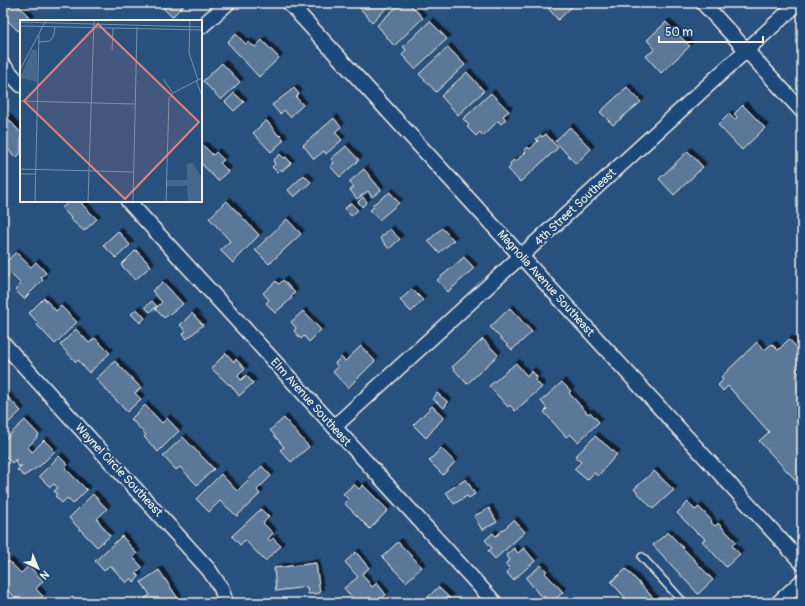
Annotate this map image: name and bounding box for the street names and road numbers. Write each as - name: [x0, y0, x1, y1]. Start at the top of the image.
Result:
- street label: 4th Street Southeast: [531, 165, 620, 249]
- street label: Magnolia Avenue Southeast: [494, 227, 597, 340]
- street label: Elm Avenue Southeast: [267, 355, 354, 450]
- street label: Waynel Circle Southeast: [72, 421, 166, 520]

